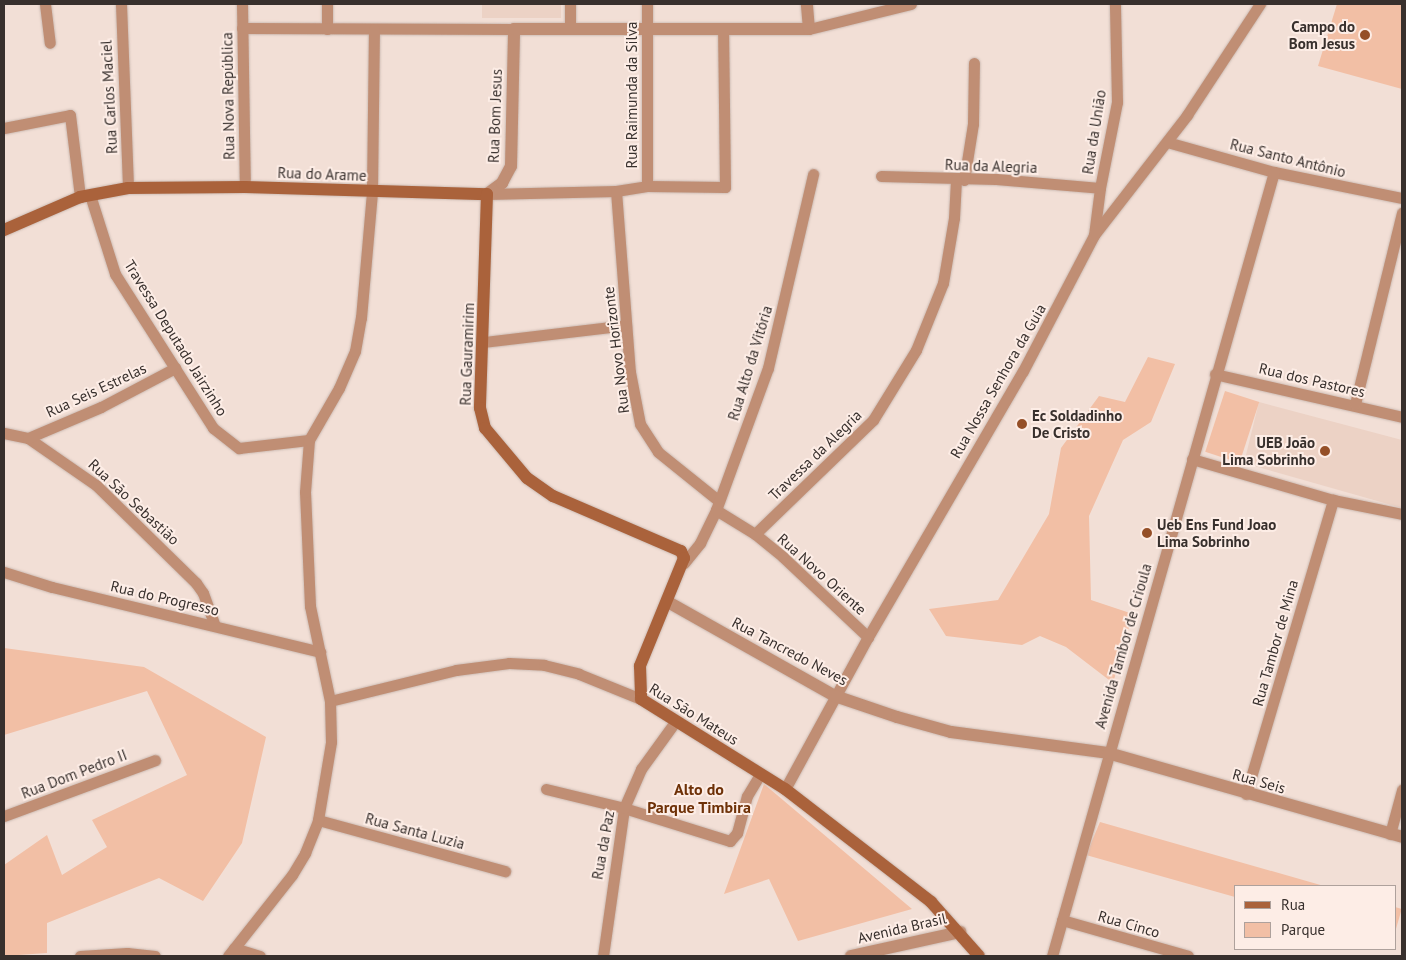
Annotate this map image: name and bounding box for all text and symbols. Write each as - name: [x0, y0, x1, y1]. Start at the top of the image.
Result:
- place label: Campo do Bom Jesus: [1289, 17, 1355, 52]
- street label: Rua Raimunda da Silva: [623, 21, 641, 169]
- marker: Campo do Bom Jesus: [1359, 29, 1371, 41]
- street label: Rua Nova República: [218, 32, 238, 160]
- street label: Rua Carlos Maciel: [97, 40, 121, 154]
- street label: Rua Bom Jesus: [484, 69, 506, 163]
- street label: Rua da União: [1078, 88, 1110, 176]
- street label: Rua Santo Antônio: [1228, 135, 1348, 181]
- street label: Rua da Alegria: [944, 155, 1038, 177]
- street label: Rua do Arame: [277, 163, 367, 185]
- street label: Travessa Deputado Jairzinho: [121, 257, 231, 419]
- street label: Rua Novo Horizonte: [599, 285, 633, 415]
- street label: Rua Nossa Senhora da Guia: [946, 301, 1050, 461]
- street label: Rua Gauramirim: [456, 302, 478, 406]
- street label: Rua Alto da Vitória: [724, 303, 776, 423]
- street label: Rua Seis Estrelas: [43, 359, 149, 421]
- street label: Rua dos Pastores: [1257, 359, 1367, 401]
- street label: Travessa da Alegria: [765, 406, 865, 504]
- place label: Ec Soldadinho De Cristo: [1032, 406, 1123, 441]
- marker: Ec Soldadinho De Cristo: [1016, 418, 1028, 430]
- place label: UEB João Lima Sobrinho: [1222, 433, 1315, 468]
- marker: UEB João Lima Sobrinho: [1319, 445, 1331, 457]
- street label: Rua São Sebastião: [85, 455, 183, 549]
- place label: Ueb Ens Fund Joao Lima Sobrinho: [1157, 515, 1276, 550]
- marker: Ueb Ens Fund Joao Lima Sobrinho: [1141, 527, 1153, 539]
- street label: Rua Novo Oriente: [774, 529, 870, 619]
- street label: Avenida Tambor de Crioula: [1091, 561, 1155, 731]
- street label: Rua do Progresso: [109, 577, 221, 619]
- street label: Rua Tambor de Mina: [1248, 577, 1302, 709]
- street label: Rua Tancredo Neves: [729, 613, 851, 689]
- street label: Rua São Mateus: [646, 679, 742, 749]
- street label: Rua Dom Pedro II: [19, 746, 129, 802]
- street label: Rua Seis: [1230, 765, 1288, 797]
- district label: Alto do Parque Timbira: [647, 779, 751, 817]
- street label: Rua Santa Luzia: [363, 809, 467, 853]
- street label: Rua da Paz: [588, 809, 618, 881]
- legend: [1234, 885, 1396, 950]
- text: Rua: [1281, 895, 1305, 914]
- street label: Rua Cinco: [1096, 907, 1162, 941]
- street label: Avenida Brasil: [856, 909, 948, 947]
- text: Parque: [1281, 920, 1325, 939]

